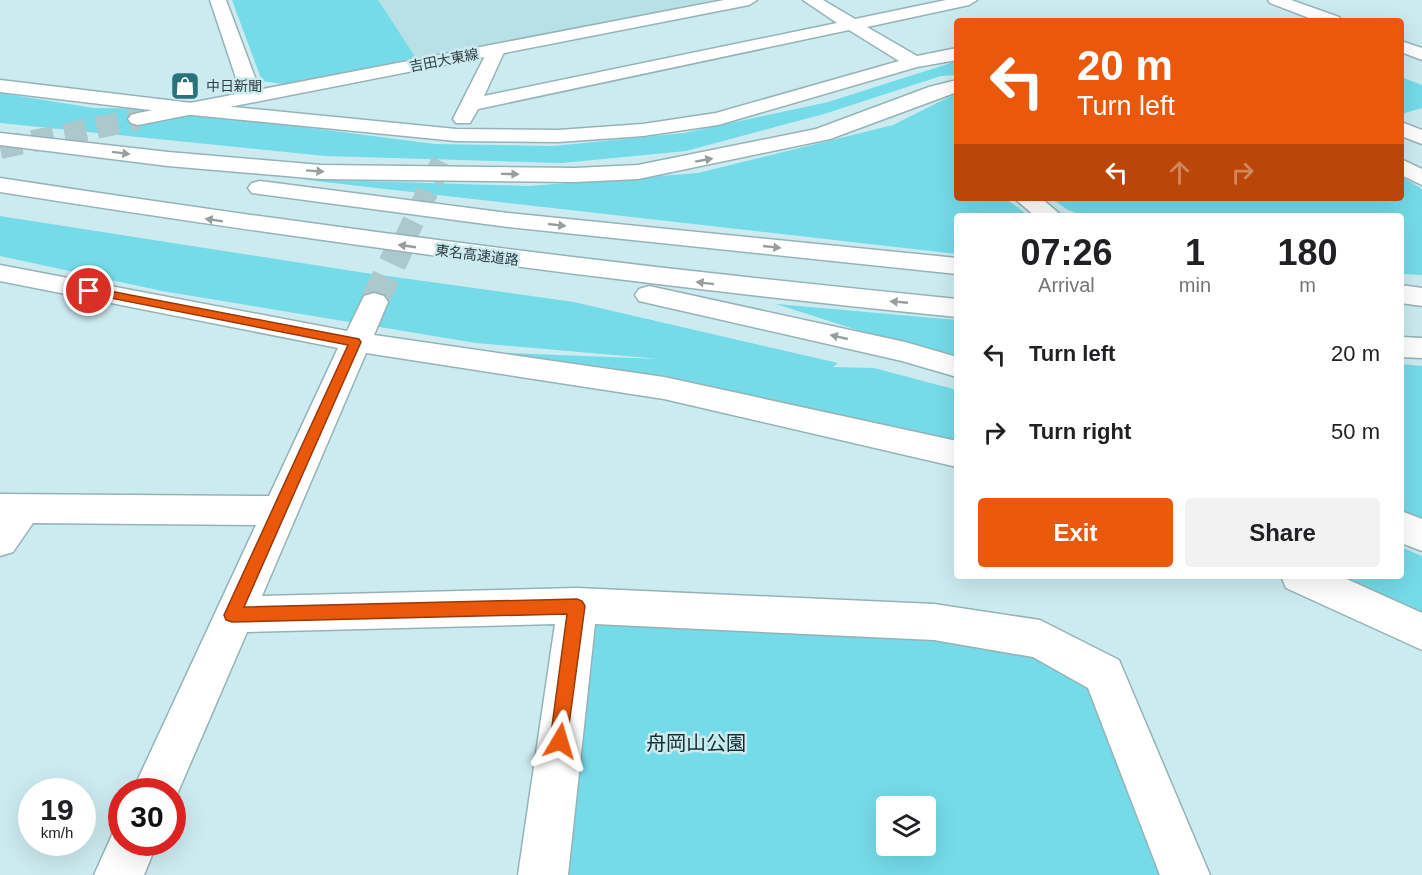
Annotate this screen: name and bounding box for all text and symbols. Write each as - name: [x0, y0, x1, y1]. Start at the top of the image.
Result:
- icon: left: [978, 42, 1056, 120]
- text: 20 m: [1077, 42, 1173, 89]
- street label: 吉田大東線: [408, 45, 480, 75]
- shop icon: 中日新聞: [169, 70, 201, 102]
- place label: 中日新聞: [206, 78, 262, 94]
- text: Turn left: [1077, 91, 1175, 121]
- one-way arrow: [111, 149, 130, 158]
- one-way arrow: [694, 155, 713, 164]
- icon: left: [1100, 156, 1133, 189]
- icon: ahead: [1163, 156, 1196, 189]
- icon: right: [1226, 156, 1259, 189]
- one-way arrow: [305, 166, 324, 176]
- one-way arrow: [500, 169, 519, 179]
- one-way arrow: [204, 215, 223, 224]
- one-way arrow: [548, 220, 567, 230]
- text: 07:26: [1020, 232, 1112, 273]
- text: 1: [1185, 232, 1205, 273]
- text: 180: [1277, 232, 1338, 273]
- one-way arrow: [397, 242, 416, 251]
- street label: 東名高速道路: [434, 242, 520, 268]
- one-way arrow: [763, 242, 782, 252]
- pin: [63, 265, 114, 316]
- icon: arrive: [72, 274, 105, 307]
- text: Arrival: [1038, 274, 1095, 296]
- text: min: [1179, 274, 1211, 296]
- text: m: [1299, 274, 1316, 296]
- one-way arrow: [695, 278, 714, 287]
- one-way arrow: [889, 298, 908, 307]
- one-way arrow: [830, 332, 848, 342]
- icon: left: [978, 338, 1011, 371]
- text: Turn left: [1029, 341, 1115, 366]
- text: 20 m: [1331, 341, 1380, 366]
- icon: right: [978, 416, 1011, 449]
- text: Turn right: [1029, 419, 1131, 444]
- text: 50 m: [1331, 419, 1380, 444]
- button: Exit: [978, 498, 1173, 567]
- button: Share: [1185, 498, 1380, 567]
- position arrow: [528, 709, 592, 773]
- park label: 舟岡山公園: [646, 732, 746, 754]
- speed limit sign: 30: [108, 778, 186, 856]
- text: 19: [40, 793, 74, 826]
- map controls: [876, 796, 936, 856]
- button: layers: [876, 796, 936, 856]
- text: km/h: [41, 824, 73, 841]

